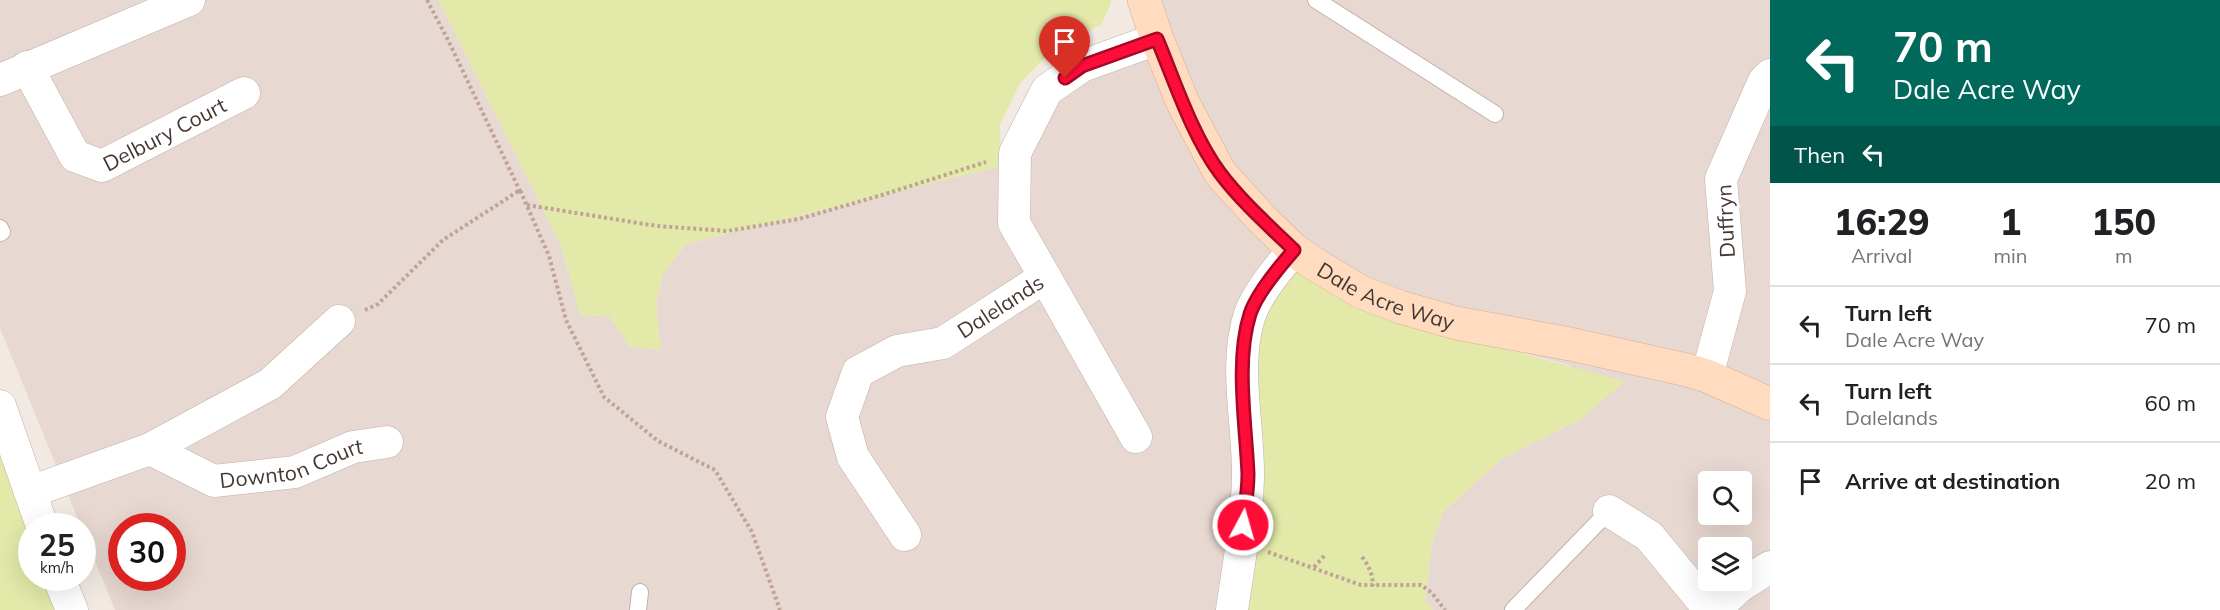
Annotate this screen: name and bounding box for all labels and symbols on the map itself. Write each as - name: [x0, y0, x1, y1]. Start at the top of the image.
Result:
- pin: [1039, 16, 1090, 78]
- street label: Delbury Court: [98, 92, 230, 176]
- street label: Duffryn: [1710, 184, 1740, 258]
- street label: Dale Acre Way: [1313, 256, 1457, 335]
- street label: Dalelands: [952, 269, 1048, 343]
- street label: Downton Court: [218, 433, 364, 493]
- position arrow: [1211, 493, 1275, 557]
- speed limit sign: 30: [108, 513, 186, 591]

